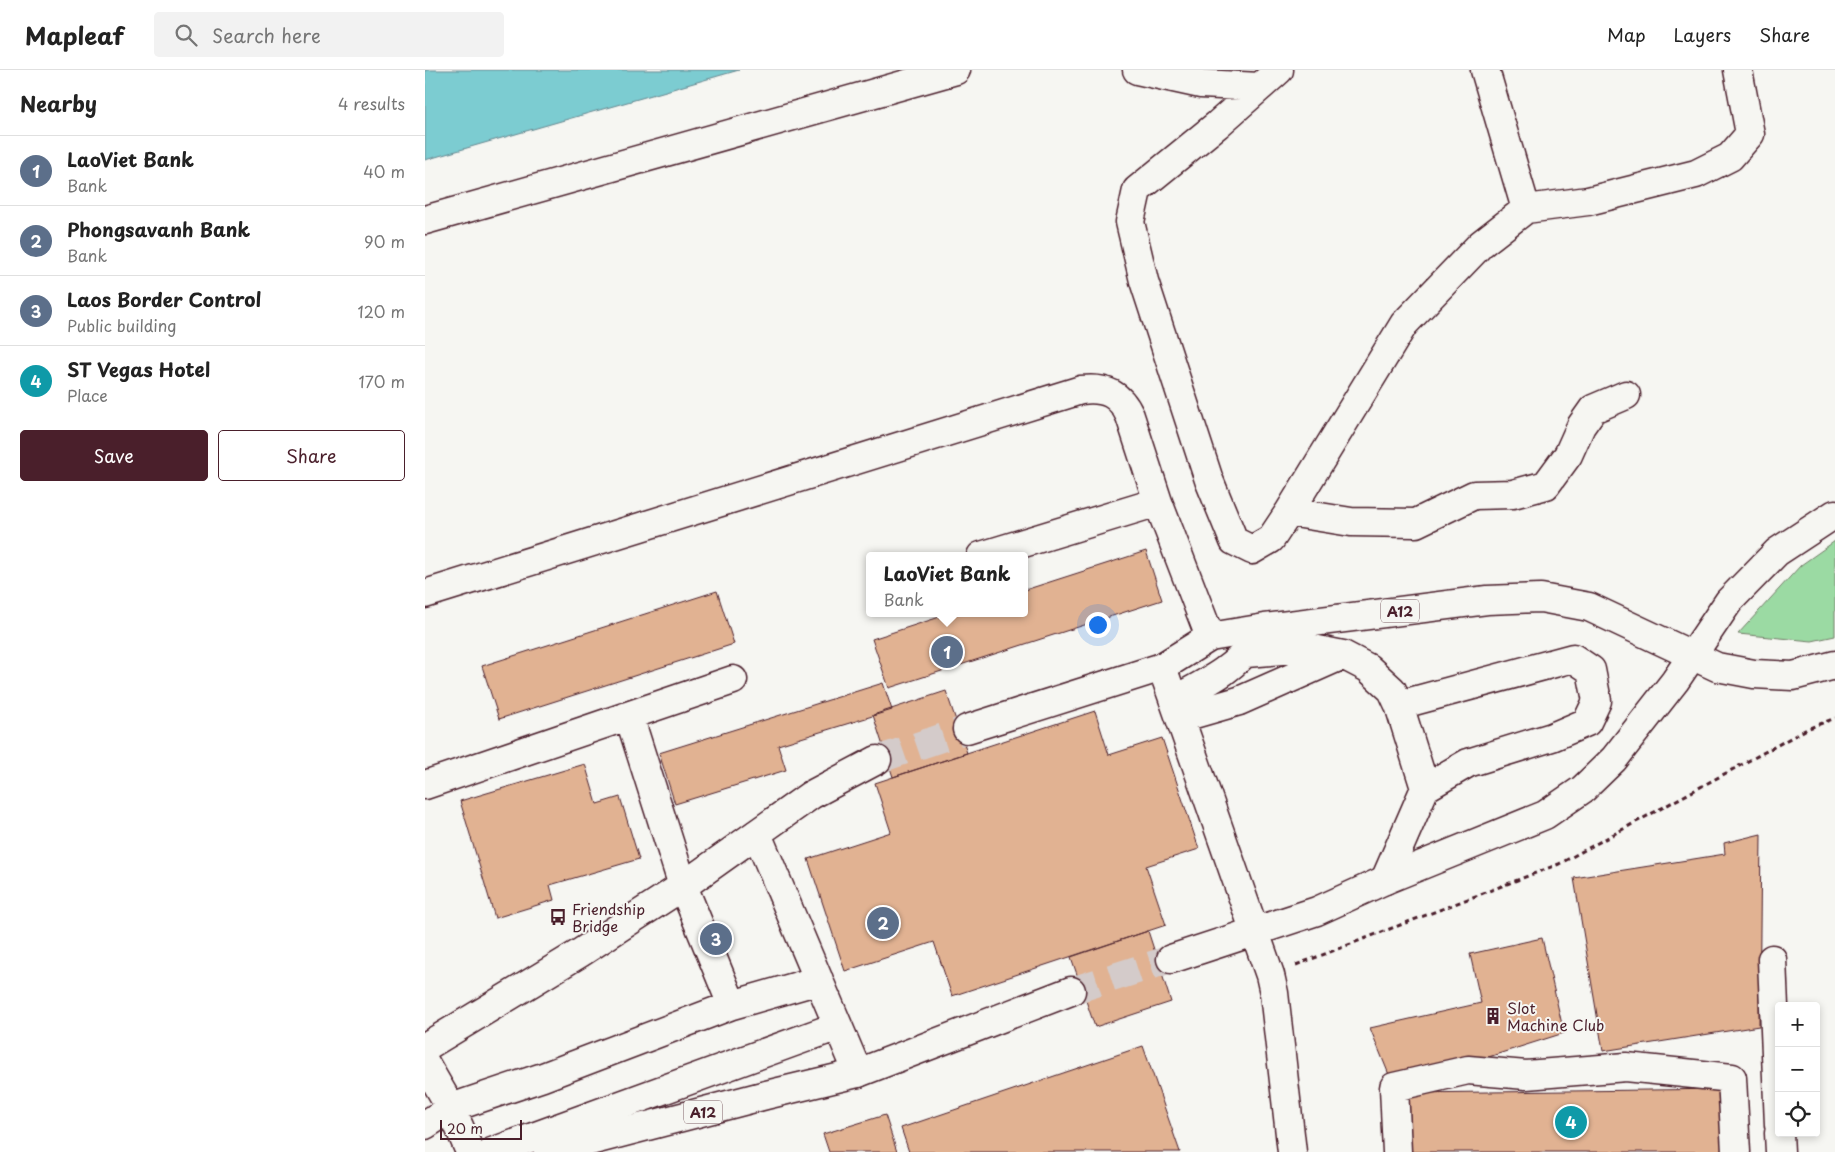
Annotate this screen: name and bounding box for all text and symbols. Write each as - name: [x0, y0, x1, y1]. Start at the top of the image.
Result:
- search box: [154, 12, 504, 57]
- text: Mapleaf: [25, 17, 124, 53]
- icon: search: [172, 21, 200, 49]
- text: Search here: [212, 21, 321, 49]
- text: Map: [1607, 21, 1646, 48]
- text: Layers: [1674, 21, 1731, 48]
- text: Share: [1759, 21, 1810, 48]
- text: Nearby: [20, 87, 97, 119]
- text: 4 results: [338, 91, 405, 115]
- text: LaoViet Bank: [67, 145, 194, 173]
- text: 1: [32, 159, 40, 183]
- text: 40 m: [363, 159, 405, 183]
- text: Bank: [67, 173, 107, 197]
- text: Phongsavanh Bank: [67, 215, 250, 243]
- text: 2: [30, 229, 42, 253]
- text: 90 m: [364, 229, 405, 253]
- text: Bank: [67, 243, 107, 267]
- text: Laos Border Control: [67, 285, 261, 313]
- text: 3: [31, 299, 41, 323]
- text: 120 m: [358, 299, 405, 323]
- text: Public building: [67, 313, 177, 337]
- text: ST Vegas Hotel: [67, 355, 210, 383]
- text: 4: [31, 369, 41, 393]
- text: 170 m: [359, 369, 405, 393]
- text: Place: [67, 383, 108, 407]
- button: Save: [20, 430, 208, 481]
- button: Share: [218, 430, 405, 481]
- popup: [866, 552, 1028, 617]
- text: LaoViet Bank: [884, 559, 1010, 587]
- text: Bank: [884, 587, 924, 611]
- road number: A12: [1381, 600, 1419, 622]
- your location: [1085, 612, 1111, 638]
- pin: 1: [931, 633, 963, 671]
- place label: Friendship Bridge: [572, 897, 645, 937]
- pin: 2: [867, 904, 899, 942]
- bus stop icon: Friendship Bridge: [548, 907, 568, 927]
- pin: 3: [700, 920, 732, 958]
- place label: Slot Machine Club: [1507, 996, 1604, 1036]
- map controls: [1775, 1002, 1820, 1137]
- button: +: [1775, 1002, 1820, 1047]
- building icon: Slot Machine Club: [1483, 1006, 1503, 1026]
- button: −: [1775, 1047, 1820, 1092]
- button: locate: [1775, 1092, 1820, 1137]
- road number: A12: [684, 1100, 722, 1124]
- pin: 4: [1555, 1103, 1587, 1141]
- scale bar: [440, 1117, 523, 1140]
- text: 20 m: [447, 1118, 483, 1139]

